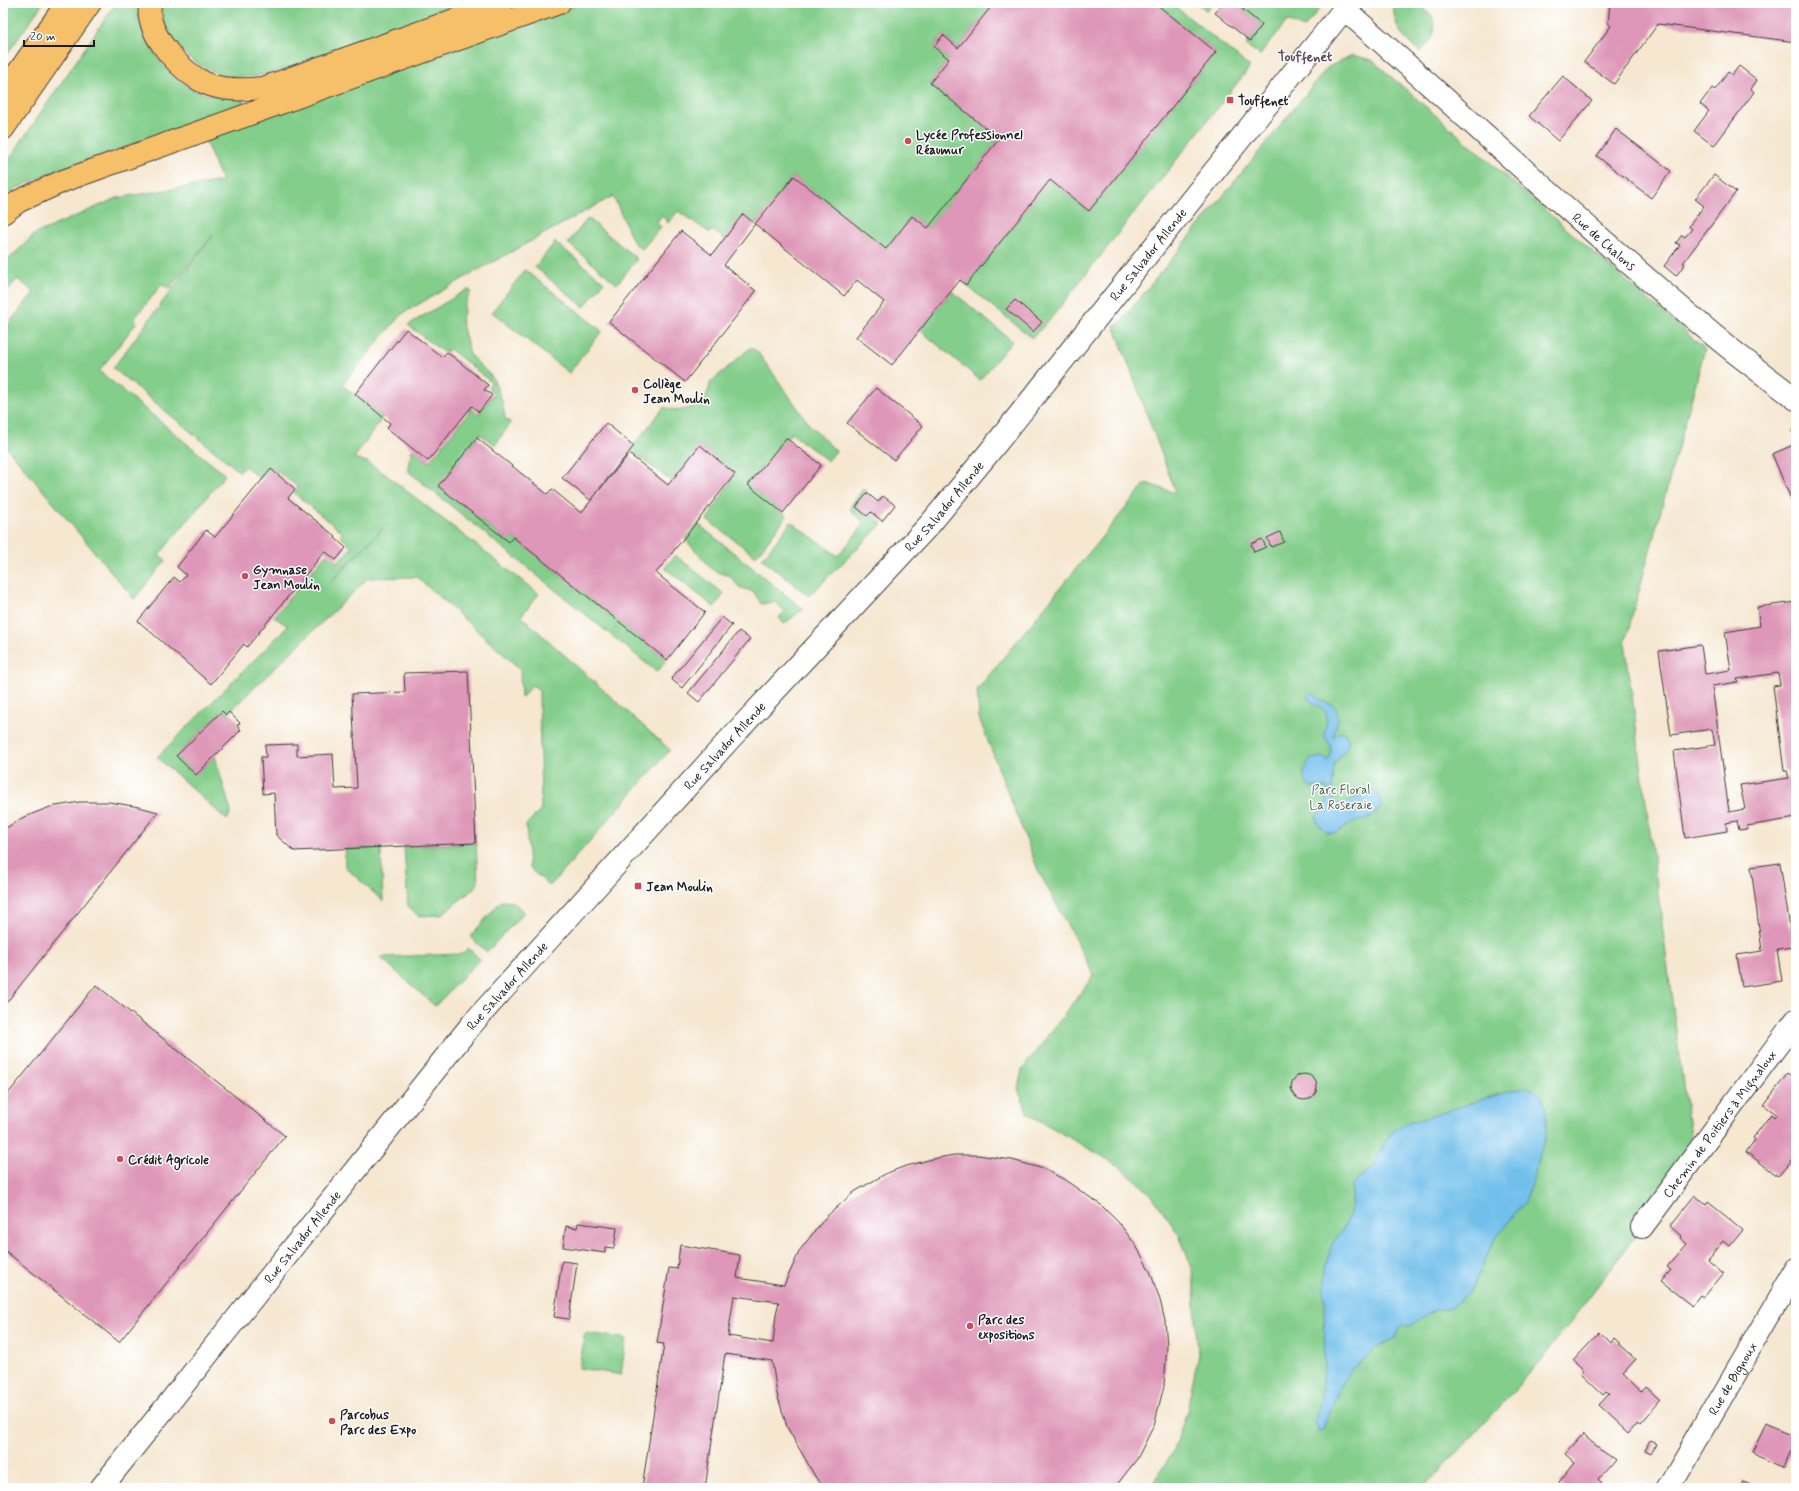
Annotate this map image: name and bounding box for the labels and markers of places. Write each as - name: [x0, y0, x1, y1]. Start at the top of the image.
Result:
- place label: Touffenet: [1238, 93, 1289, 110]
- marker: Touffenet: [1225, 95, 1235, 105]
- place label: Lycée Professionnel Réaumur: [916, 127, 1023, 159]
- marker: Lycée Professionnel Réaumur: [903, 136, 913, 146]
- place label: Collège Jean Moulin: [643, 376, 710, 408]
- marker: Collège Jean Moulin: [630, 385, 640, 395]
- place label: Gymnase Jean Moulin: [253, 562, 320, 594]
- marker: Gymnase Jean Moulin: [240, 571, 250, 581]
- place label: Jean Moulin: [646, 879, 713, 896]
- marker: Jean Moulin: [633, 881, 643, 891]
- place label: Crédit Agricole: [128, 1152, 209, 1171]
- marker: Crédit Agricole: [115, 1154, 125, 1164]
- place label: Parc des expositions: [978, 1312, 1035, 1344]
- marker: Parc des expositions: [965, 1321, 975, 1331]
- place label: Parcobus Parc des Expo: [340, 1407, 416, 1439]
- marker: Parcobus Parc des Expo: [327, 1416, 337, 1426]

